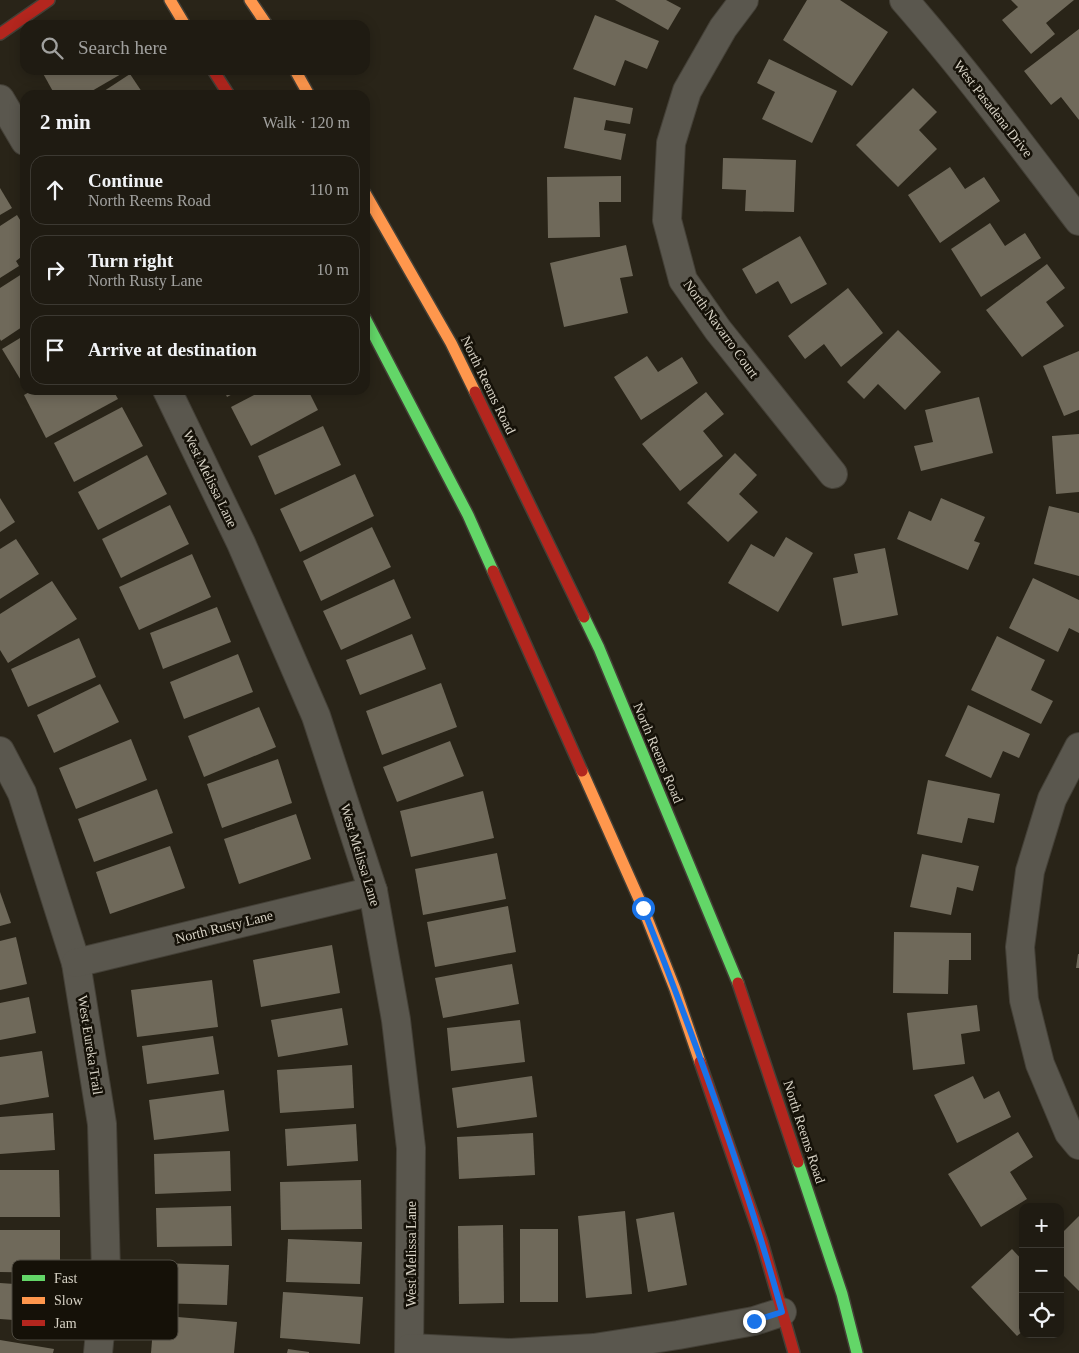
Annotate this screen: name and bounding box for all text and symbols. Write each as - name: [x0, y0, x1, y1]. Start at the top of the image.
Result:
- search box: [20, 20, 370, 75]
- icon: search: [38, 34, 66, 62]
- text: Search here: [78, 37, 167, 58]
- street label: West Pasadena Drive: [951, 58, 1035, 160]
- text: 2 min: [40, 110, 91, 134]
- text: Walk · 120 m: [263, 114, 350, 131]
- text: Continue: [88, 170, 163, 191]
- icon: ahead: [41, 176, 69, 204]
- text: 110 m: [309, 181, 349, 198]
- text: North Reems Road: [88, 192, 211, 209]
- text: Turn right: [88, 250, 173, 271]
- icon: right: [41, 256, 69, 284]
- text: 10 m: [317, 261, 349, 278]
- text: North Rusty Lane: [88, 272, 203, 289]
- street label: North Navarro Court: [680, 277, 762, 381]
- street label: North Reems Road: [458, 333, 518, 437]
- icon: arrive: [41, 336, 69, 364]
- text: Arrive at destination: [88, 339, 257, 360]
- street label: West Melissa Lane: [180, 428, 240, 530]
- street label: North Reems Road: [630, 701, 686, 805]
- street label: West Melissa Lane: [337, 802, 383, 908]
- route start: [632, 897, 655, 920]
- street label: North Rusty Lane: [174, 908, 274, 946]
- street label: West Eureka Trail: [75, 994, 105, 1096]
- street label: North Reems Road: [780, 1079, 828, 1185]
- street label: West Melissa Lane: [404, 1201, 419, 1307]
- map controls: [1019, 1203, 1064, 1338]
- button: +: [1019, 1203, 1064, 1248]
- button: −: [1019, 1248, 1064, 1293]
- legend: [12, 1260, 178, 1340]
- text: Fast: [54, 1271, 77, 1286]
- text: Slow: [54, 1293, 84, 1308]
- button: locate: [1019, 1293, 1064, 1338]
- route end: [743, 1310, 766, 1333]
- text: Jam: [54, 1316, 77, 1331]

